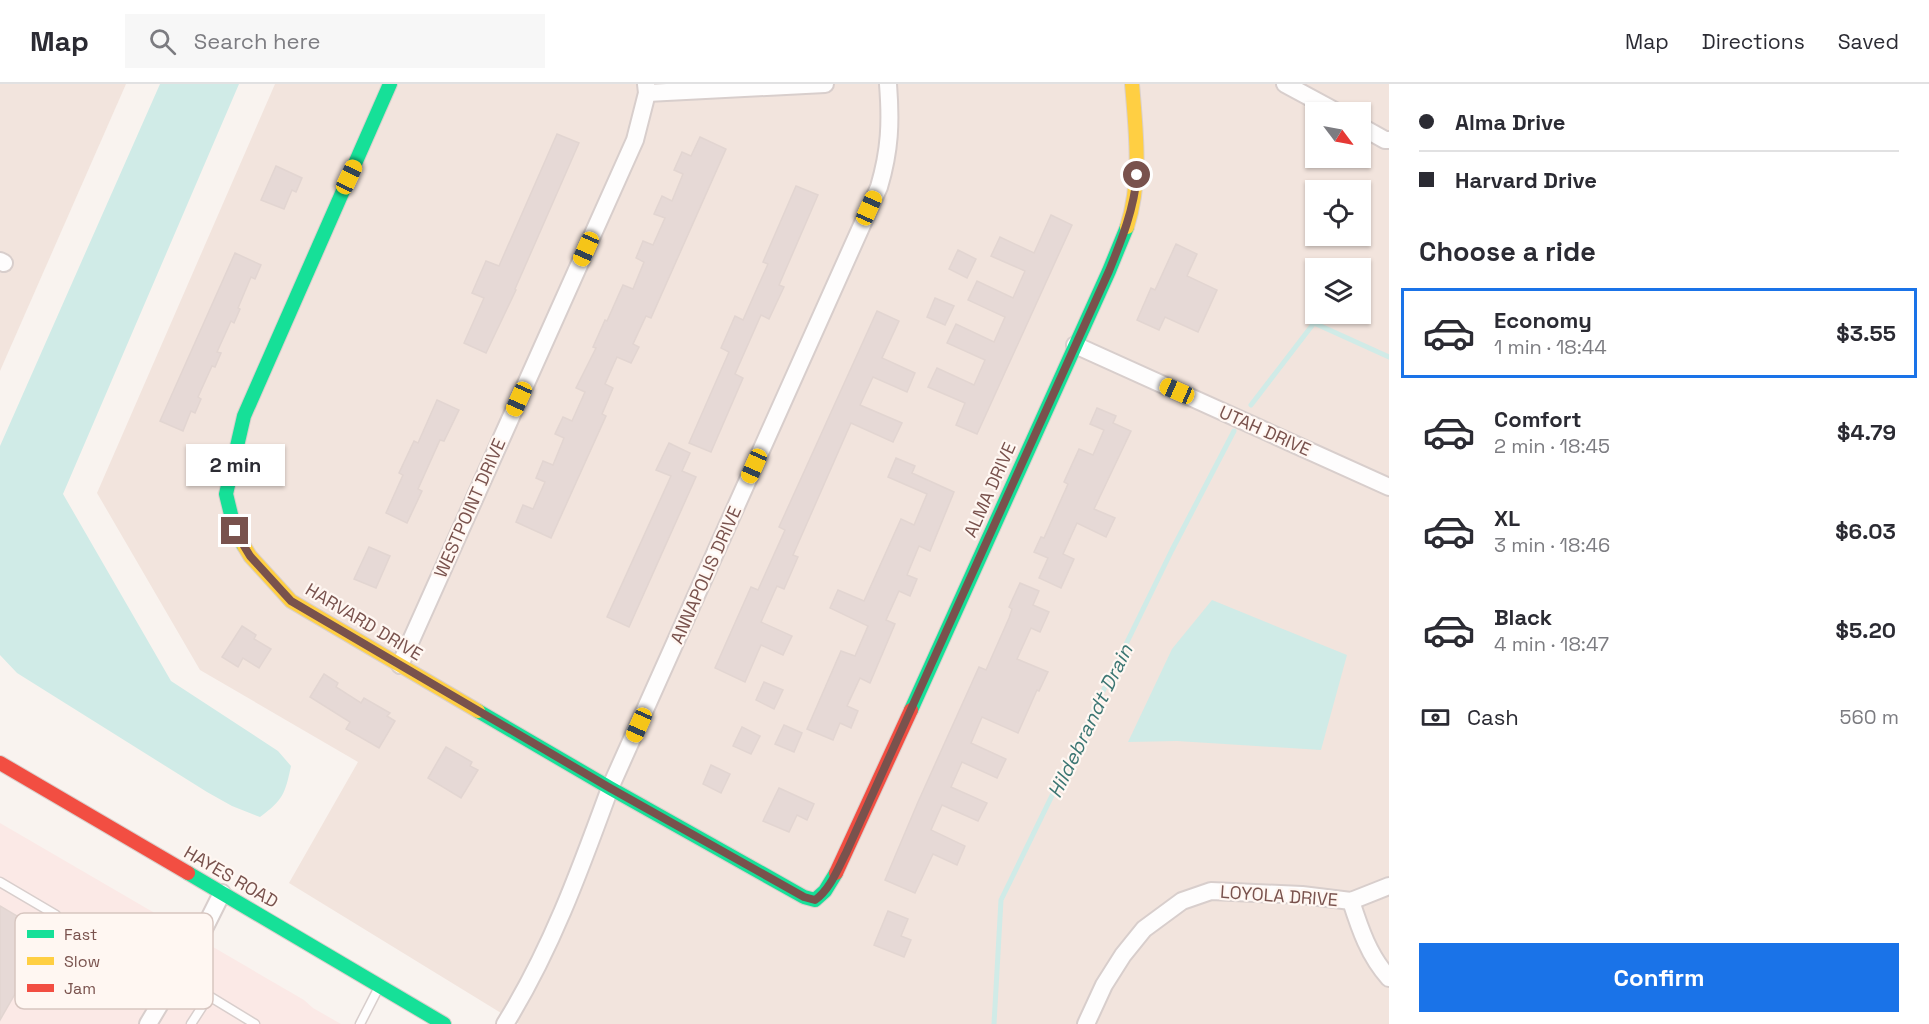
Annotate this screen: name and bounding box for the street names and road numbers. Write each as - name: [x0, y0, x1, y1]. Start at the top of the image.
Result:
- street label: UTAH DRIVE: [1216, 400, 1315, 461]
- street label: WESTPOINT DRIVE: [429, 435, 511, 581]
- street label: ALMA DRIVE: [958, 439, 1021, 541]
- street label: ANNAPOLIS DRIVE: [665, 502, 746, 647]
- street label: HARVARD DRIVE: [301, 578, 427, 666]
- street label: HAYES ROAD: [180, 840, 282, 913]
- street label: LOYOLA DRIVE: [1219, 880, 1339, 911]

